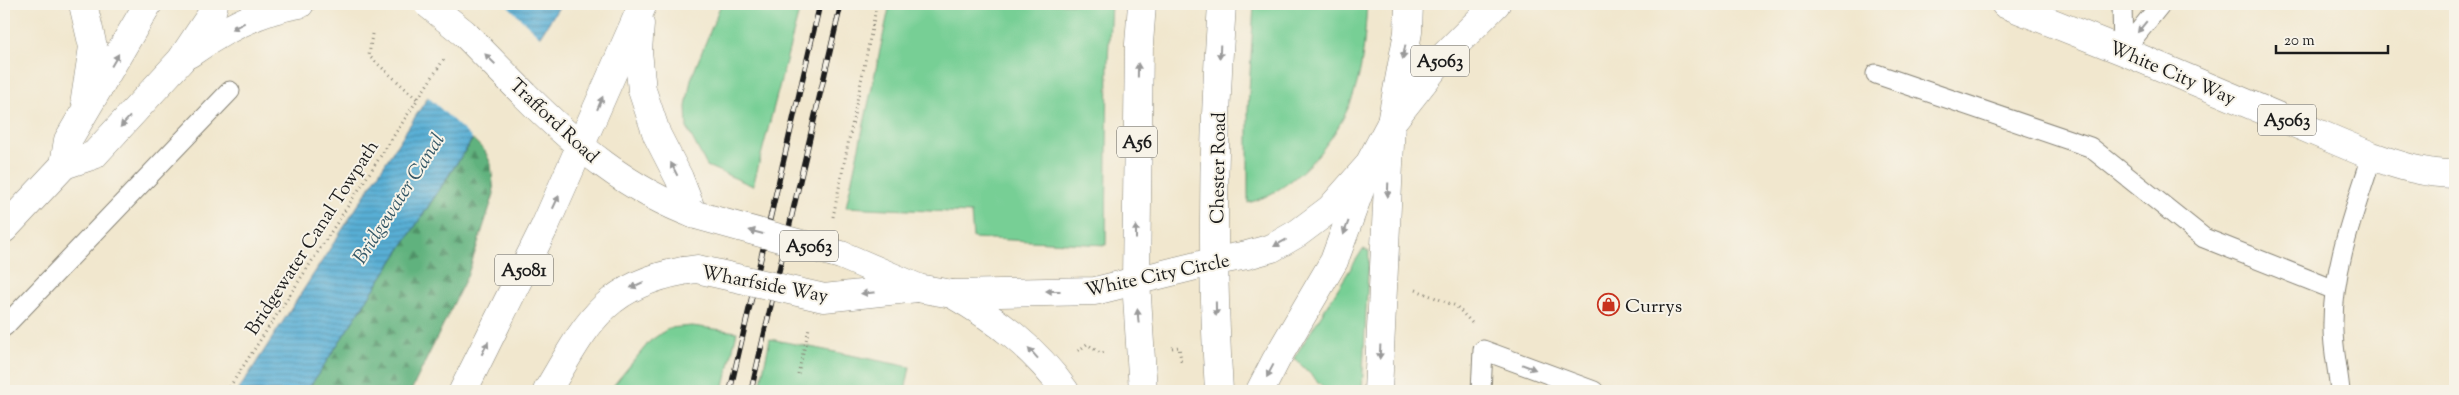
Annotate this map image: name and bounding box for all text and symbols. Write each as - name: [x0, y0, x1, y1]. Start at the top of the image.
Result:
- one-way arrow: [2136, 20, 2147, 33]
- one-way arrow: [231, 22, 246, 30]
- scale bar: [2276, 22, 2389, 54]
- text: 20 m: [2284, 31, 2315, 52]
- street label: White City Way: [2104, 35, 2240, 113]
- one-way arrow: [1399, 44, 1407, 60]
- one-way arrow: [1215, 45, 1223, 61]
- road number: A5063: [1411, 46, 1469, 76]
- one-way arrow: [111, 53, 120, 66]
- one-way arrow: [484, 54, 496, 66]
- one-way arrow: [1134, 61, 1142, 77]
- street label: Trafford Road: [502, 73, 604, 171]
- one-way arrow: [597, 96, 605, 110]
- road number: A5063: [2258, 104, 2316, 136]
- street label: Chester Road: [1205, 112, 1234, 224]
- one-way arrow: [119, 115, 131, 127]
- road number: A56: [1117, 126, 1157, 158]
- water label: Bridgewater Canal: [347, 128, 453, 270]
- street label: Bridgewater Canal Towpath: [240, 136, 386, 341]
- one-way arrow: [670, 162, 678, 176]
- one-way arrow: [1384, 182, 1392, 198]
- one-way arrow: [553, 195, 561, 209]
- one-way arrow: [1342, 221, 1350, 236]
- one-way arrow: [1132, 224, 1140, 240]
- one-way arrow: [748, 227, 763, 235]
- road number: A5063: [780, 230, 838, 262]
- one-way arrow: [1273, 239, 1286, 248]
- street label: White City Circle: [1083, 248, 1232, 305]
- road number: A5081: [495, 254, 553, 286]
- street label: Wharfside Way: [699, 260, 831, 311]
- one-way arrow: [630, 281, 644, 289]
- one-way arrow: [1045, 287, 1061, 295]
- one-way arrow: [860, 289, 876, 297]
- shop icon: Currys: [1597, 293, 1621, 317]
- place label: Currys: [1625, 294, 1682, 321]
- one-way arrow: [1212, 302, 1220, 318]
- one-way arrow: [1134, 307, 1142, 323]
- one-way arrow: [481, 340, 489, 355]
- one-way arrow: [1376, 344, 1384, 360]
- one-way arrow: [1027, 346, 1038, 359]
- one-way arrow: [1522, 363, 1537, 371]
- one-way arrow: [1265, 364, 1274, 378]

